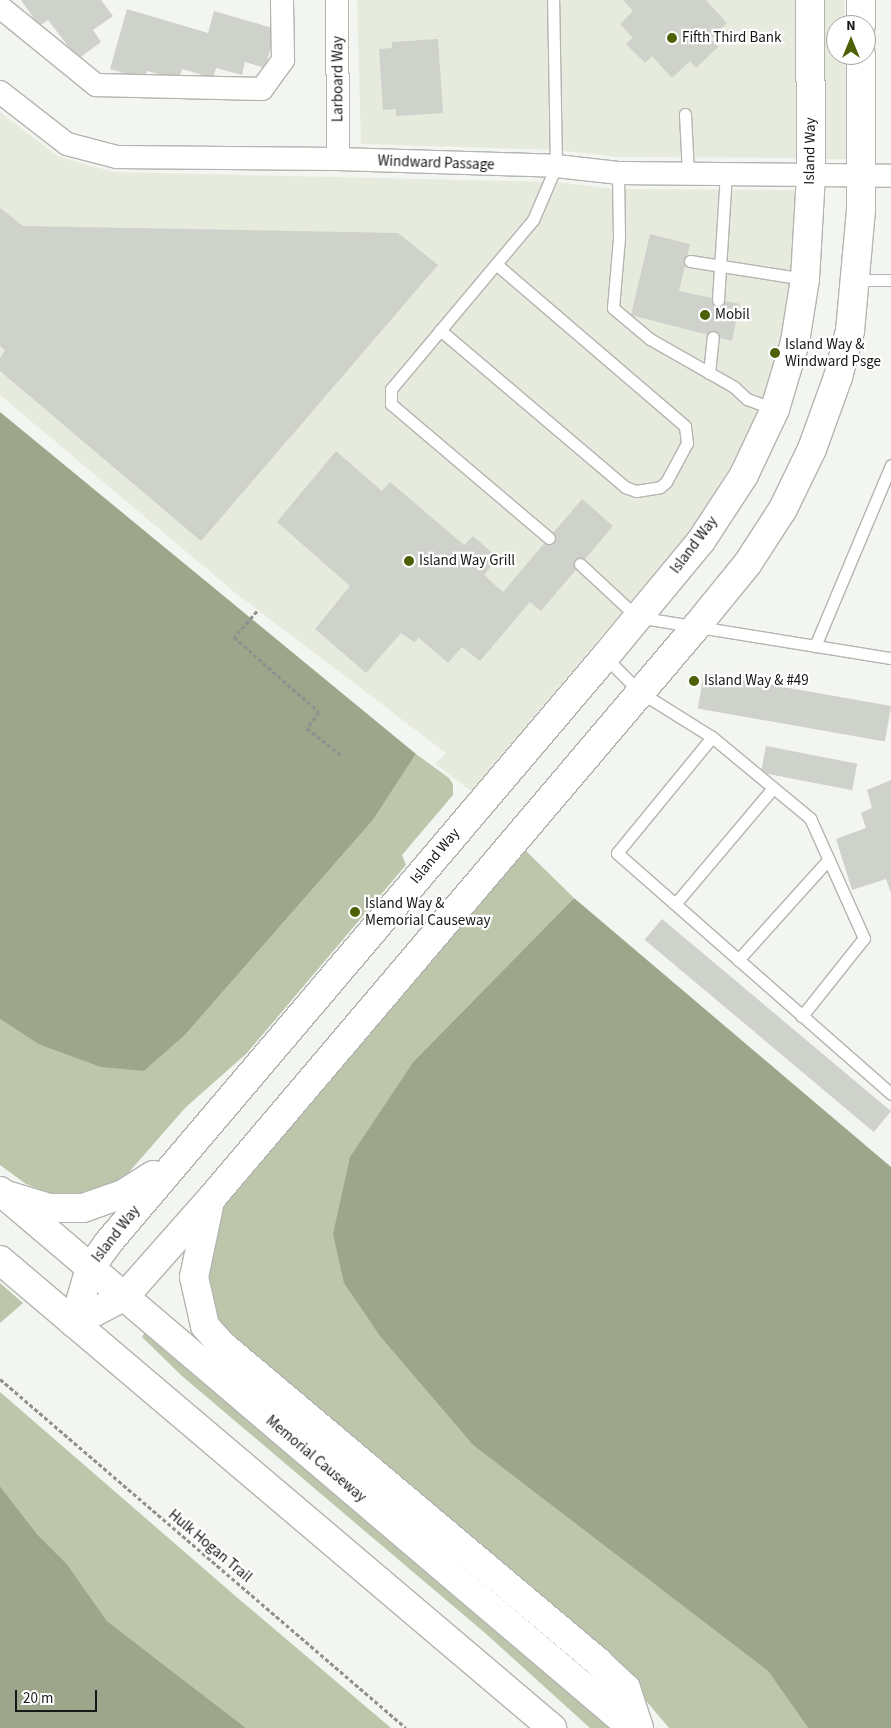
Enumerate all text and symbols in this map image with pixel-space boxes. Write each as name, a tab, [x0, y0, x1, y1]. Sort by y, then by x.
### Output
north arrow	[826, 15, 876, 65]
text: N	[846, 16, 856, 36]
place label: Fifth Third Bank	[682, 29, 781, 47]
marker: Fifth Third Bank	[666, 32, 678, 44]
street label: Larboard Way	[329, 36, 347, 122]
street label: Island Way	[800, 117, 820, 185]
street label: Windward Passage	[377, 152, 495, 174]
place label: Mobil	[715, 306, 750, 324]
marker: Mobil	[699, 309, 711, 321]
place label: Island Way & Windward Psge	[785, 335, 881, 370]
marker: Island Way & Windward Psge	[769, 347, 781, 359]
street label: Island Way	[667, 513, 721, 577]
place label: Island Way Grill	[419, 552, 515, 570]
marker: Island Way Grill	[403, 555, 415, 567]
place label: Island Way & #49	[704, 672, 809, 690]
marker: Island Way & #49	[688, 675, 700, 687]
street label: Island Way	[406, 824, 464, 888]
place label: Island Way & Memorial Causeway	[365, 894, 490, 929]
marker: Island Way & Memorial Causeway	[349, 906, 361, 918]
street label: Island Way	[88, 1202, 144, 1266]
street label: Memorial Causeway	[262, 1412, 370, 1506]
street label: Hulk Hogan Trail	[165, 1506, 255, 1586]
scale bar	[18, 1680, 100, 1712]
text: 20 m	[23, 1688, 53, 1709]

